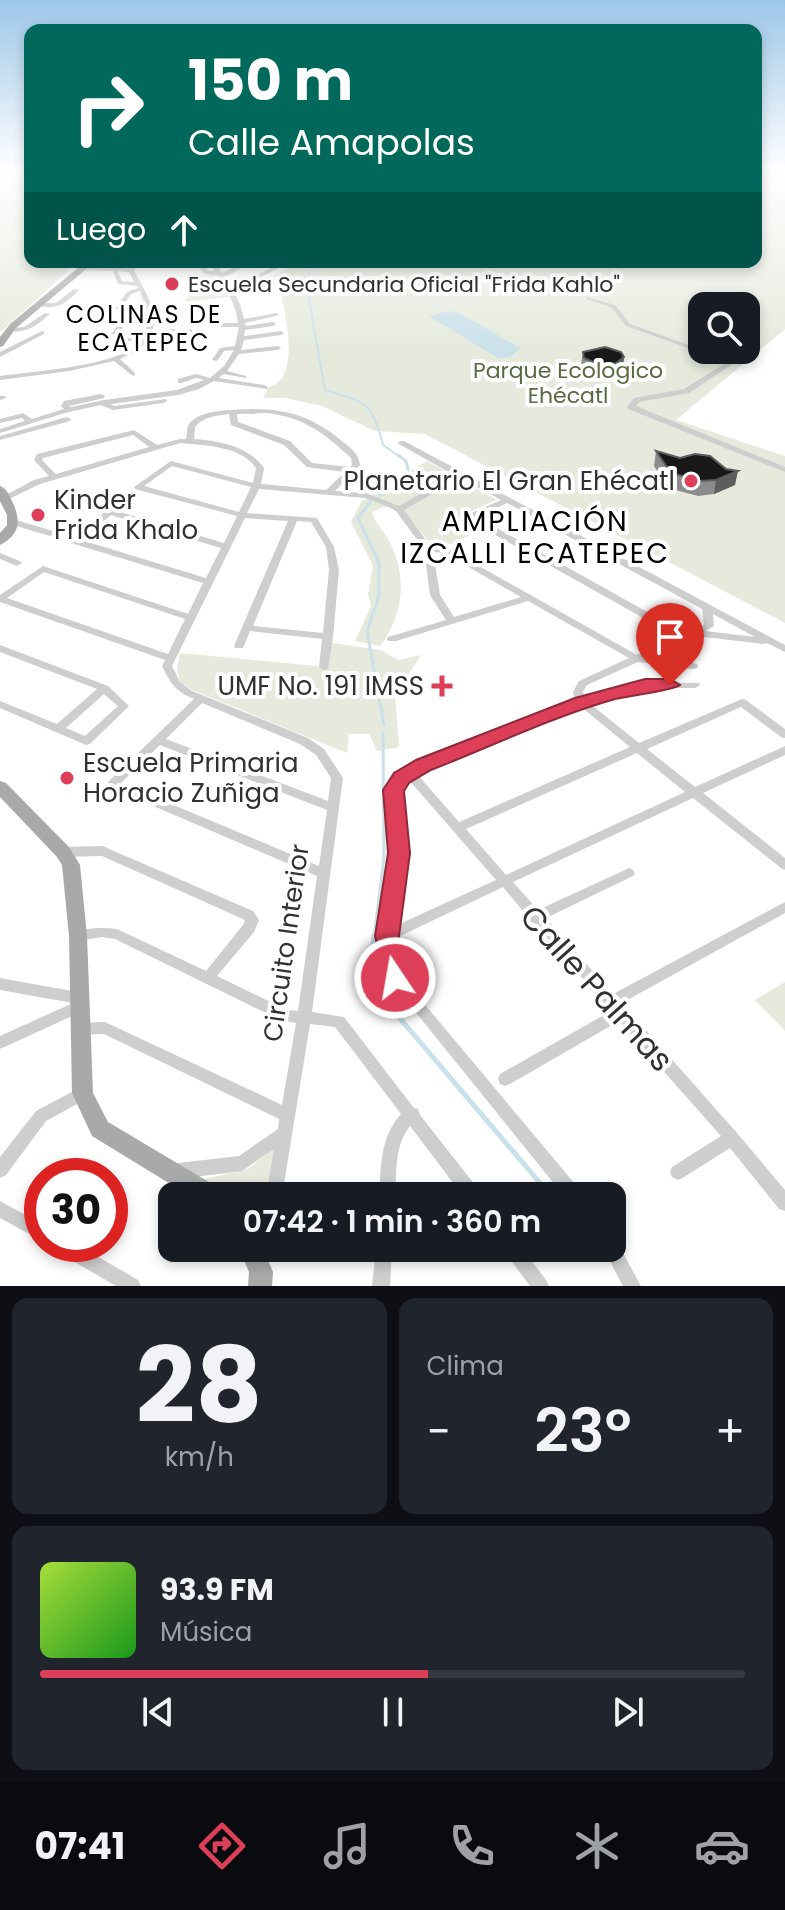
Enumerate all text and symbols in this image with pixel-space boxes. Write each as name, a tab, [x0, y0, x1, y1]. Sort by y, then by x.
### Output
text: 150 m	[188, 41, 353, 120]
icon: right	[56, 56, 160, 160]
text: Calle Amapolas	[188, 117, 475, 168]
text: Luego	[56, 208, 146, 251]
icon: ahead	[162, 208, 206, 252]
place label: Escuela Secundaria Oficial "Frida Kahlo"	[188, 269, 620, 300]
marker: Escuela Secundaria Oficial "Frida Kahlo"	[163, 275, 181, 293]
map controls	[688, 292, 760, 364]
button: search	[688, 292, 760, 364]
district label: COLINAS DE ECATEPEC	[66, 298, 222, 359]
park label: Parque Ecologico Ehécatl	[473, 355, 663, 411]
place label: Planetario El Gran Ehécatl	[343, 463, 675, 499]
marker: Planetario El Gran Ehécatl	[682, 472, 700, 490]
place label: Kinder Frida Khalo	[54, 482, 198, 548]
district label: AMPLIACIÓN IZCALLI ECATEPEC	[400, 502, 670, 573]
marker: Kinder Frida Khalo	[29, 506, 47, 524]
pin	[636, 603, 704, 685]
icon: arrive	[648, 615, 692, 659]
place label: UMF No. 191 IMSS	[217, 668, 424, 704]
marker: UMF No. 191 IMSS	[431, 675, 453, 697]
place label: Escuela Primaria Horacio Zuñiga	[83, 745, 299, 811]
marker: Escuela Primaria Horacio Zuñiga	[58, 769, 76, 787]
street label: Circuito Interior	[254, 842, 318, 1044]
street label: Calle Palmas	[510, 895, 684, 1081]
position arrow	[353, 936, 437, 1020]
speed limit sign: 30	[24, 1158, 128, 1262]
text: 07:42 · 1 min · 360 m	[243, 1200, 541, 1243]
text: 28	[136, 1313, 263, 1458]
text: Clima	[427, 1348, 504, 1384]
text: 23°	[534, 1389, 631, 1473]
text: −	[427, 1401, 451, 1462]
text: +	[715, 1401, 745, 1462]
text: km/h	[165, 1439, 234, 1475]
text: 93.9 FM	[160, 1568, 274, 1611]
text: Música	[160, 1614, 252, 1650]
icon: previous	[136, 1690, 180, 1734]
icon: pause	[371, 1690, 415, 1734]
icon: next	[606, 1690, 650, 1734]
icon: directions	[194, 1818, 250, 1874]
icon: music	[319, 1818, 375, 1874]
icon: phone	[444, 1818, 500, 1874]
icon: climate	[569, 1818, 625, 1874]
icon: car	[694, 1818, 750, 1874]
text: 07:41	[35, 1821, 125, 1872]

